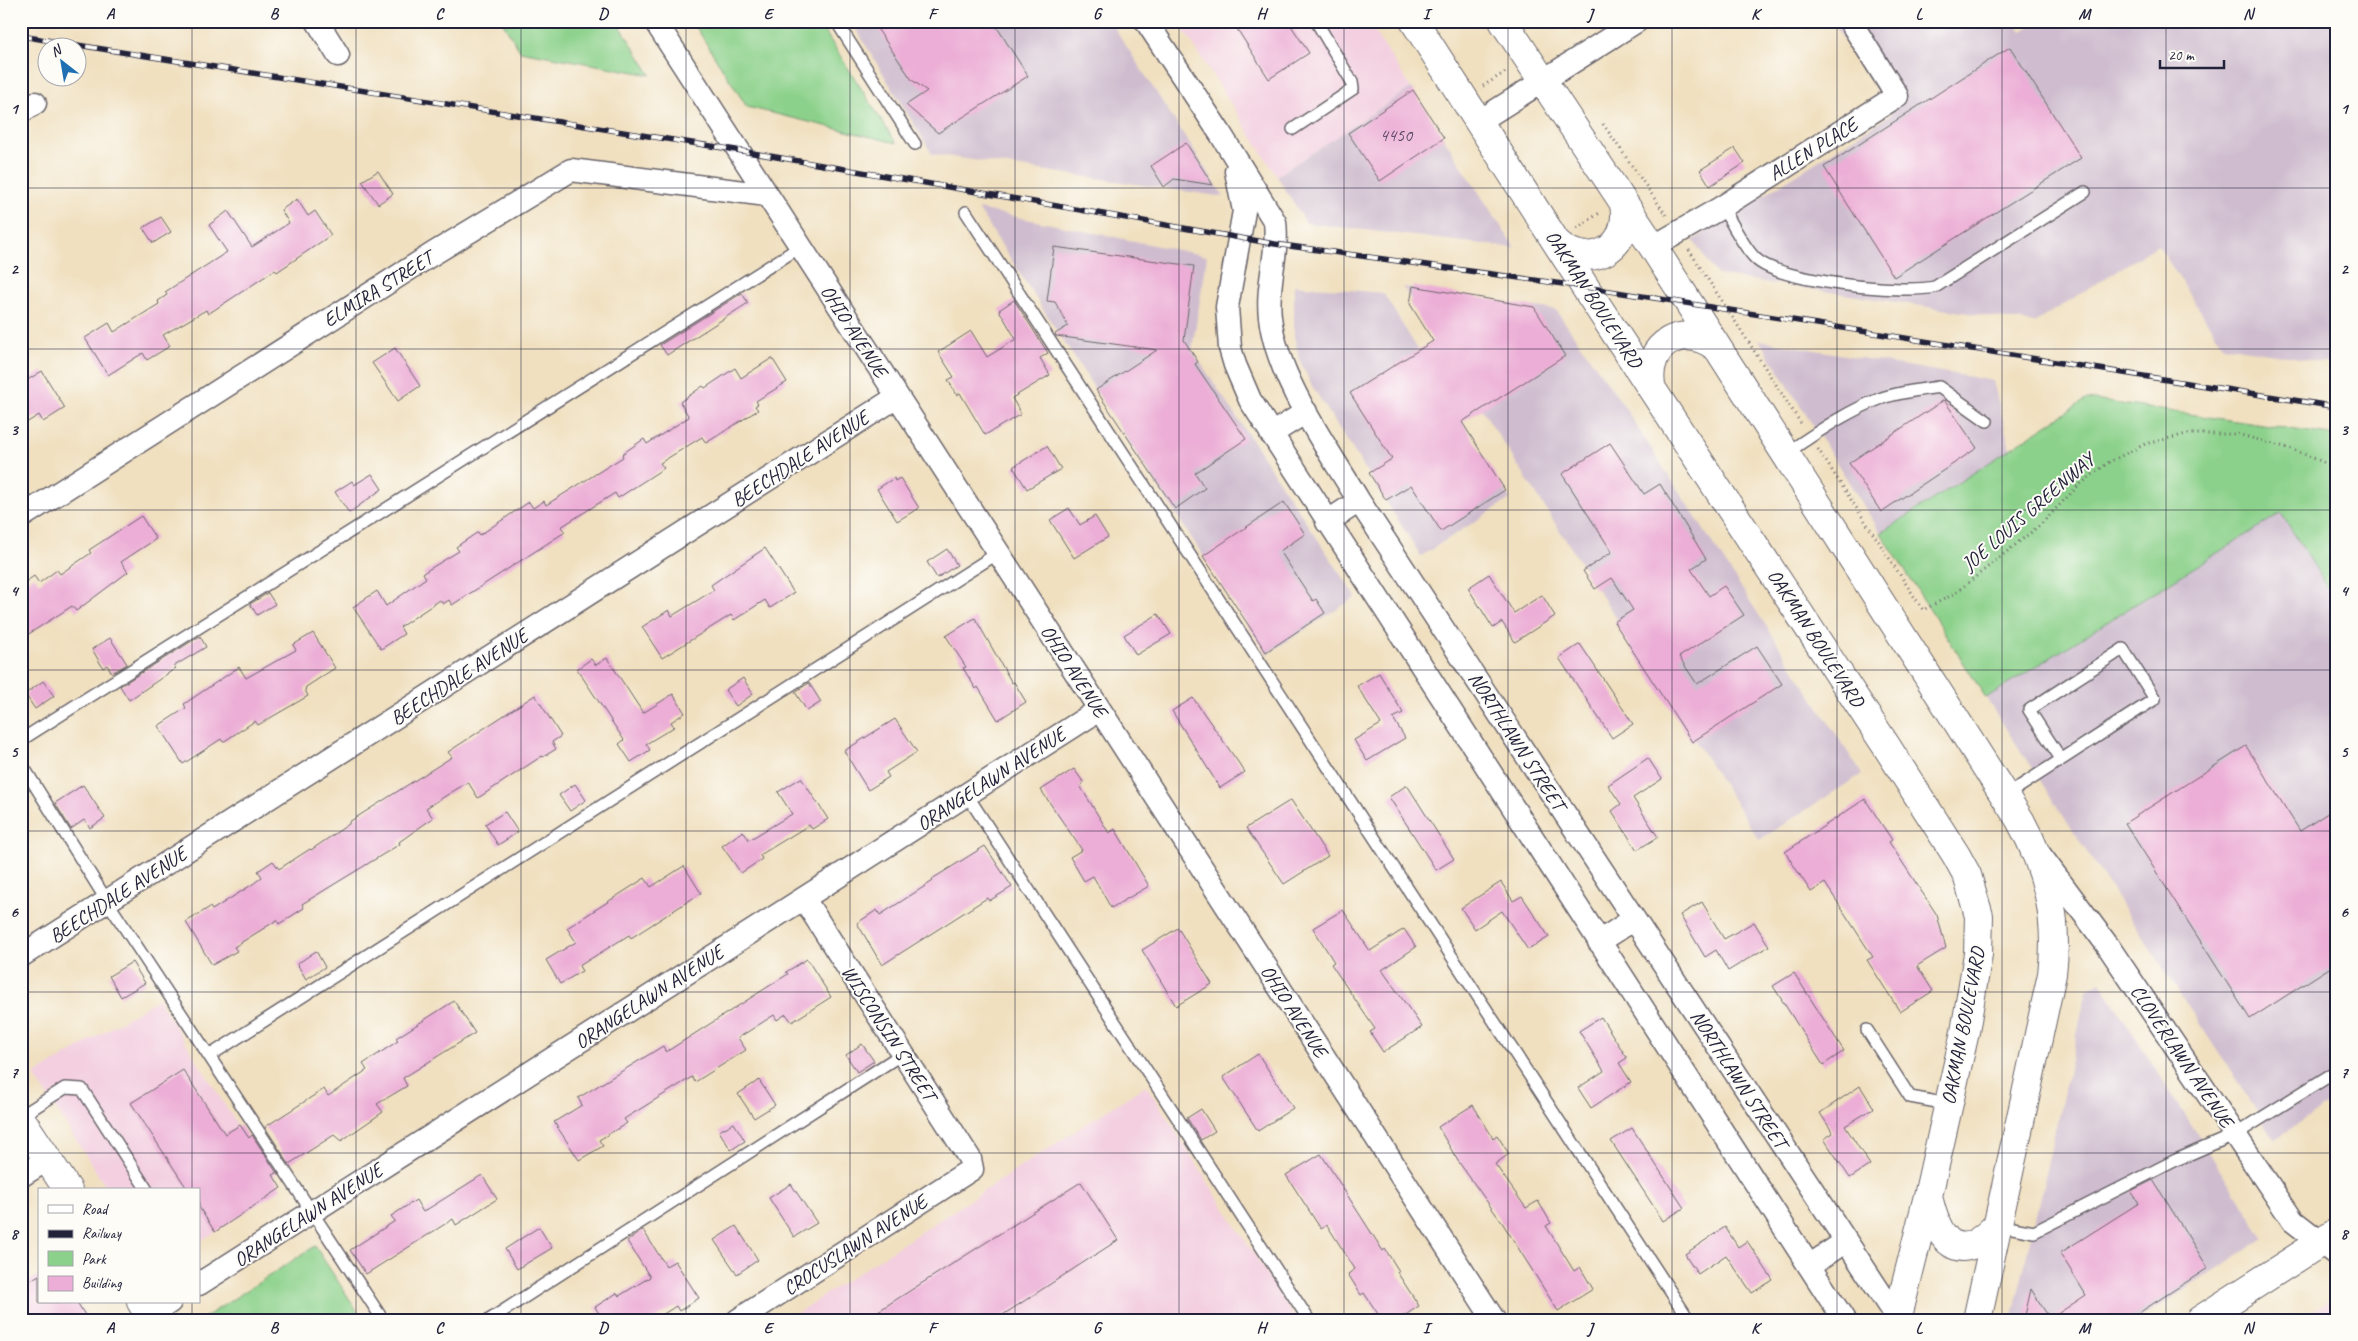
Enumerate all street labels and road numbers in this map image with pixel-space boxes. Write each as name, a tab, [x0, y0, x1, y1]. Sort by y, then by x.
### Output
street label: ALLEN PLACE	[1764, 111, 1864, 186]
street label: OAKMAN BOULEVARD	[1540, 225, 1649, 374]
street label: ELMIRA STREET	[319, 243, 441, 333]
street label: OHIO AVENUE	[815, 280, 894, 384]
street label: BEECHDALE AVENUE	[727, 404, 876, 513]
street label: JOE LOUIS GREENWAY	[1956, 446, 2102, 577]
street label: OAKMAN BOULEVARD	[1762, 564, 1871, 713]
street label: OHIO AVENUE	[1035, 620, 1114, 724]
street label: BEECHDALE AVENUE	[386, 622, 535, 731]
street label: NORTHLAWN STREET	[1463, 667, 1574, 819]
street label: ORANGELAWN AVENUE	[912, 720, 1073, 836]
street label: BEECHDALE AVENUE	[45, 840, 194, 949]
street label: ORANGELAWN AVENUE	[570, 938, 731, 1054]
street label: OAKMAN BOULEVARD	[1936, 944, 1991, 1107]
street label: OHIO AVENUE	[1255, 960, 1334, 1064]
street label: WISCONSIN STREET	[836, 961, 944, 1109]
street label: CLOVERLAWN AVENUE	[2125, 980, 2240, 1134]
street label: NORTHLAWN STREET	[1685, 1005, 1796, 1157]
street label: ORANGELAWN AVENUE	[229, 1156, 390, 1272]
street label: CROCUSLAWN AVENUE	[778, 1188, 934, 1301]

